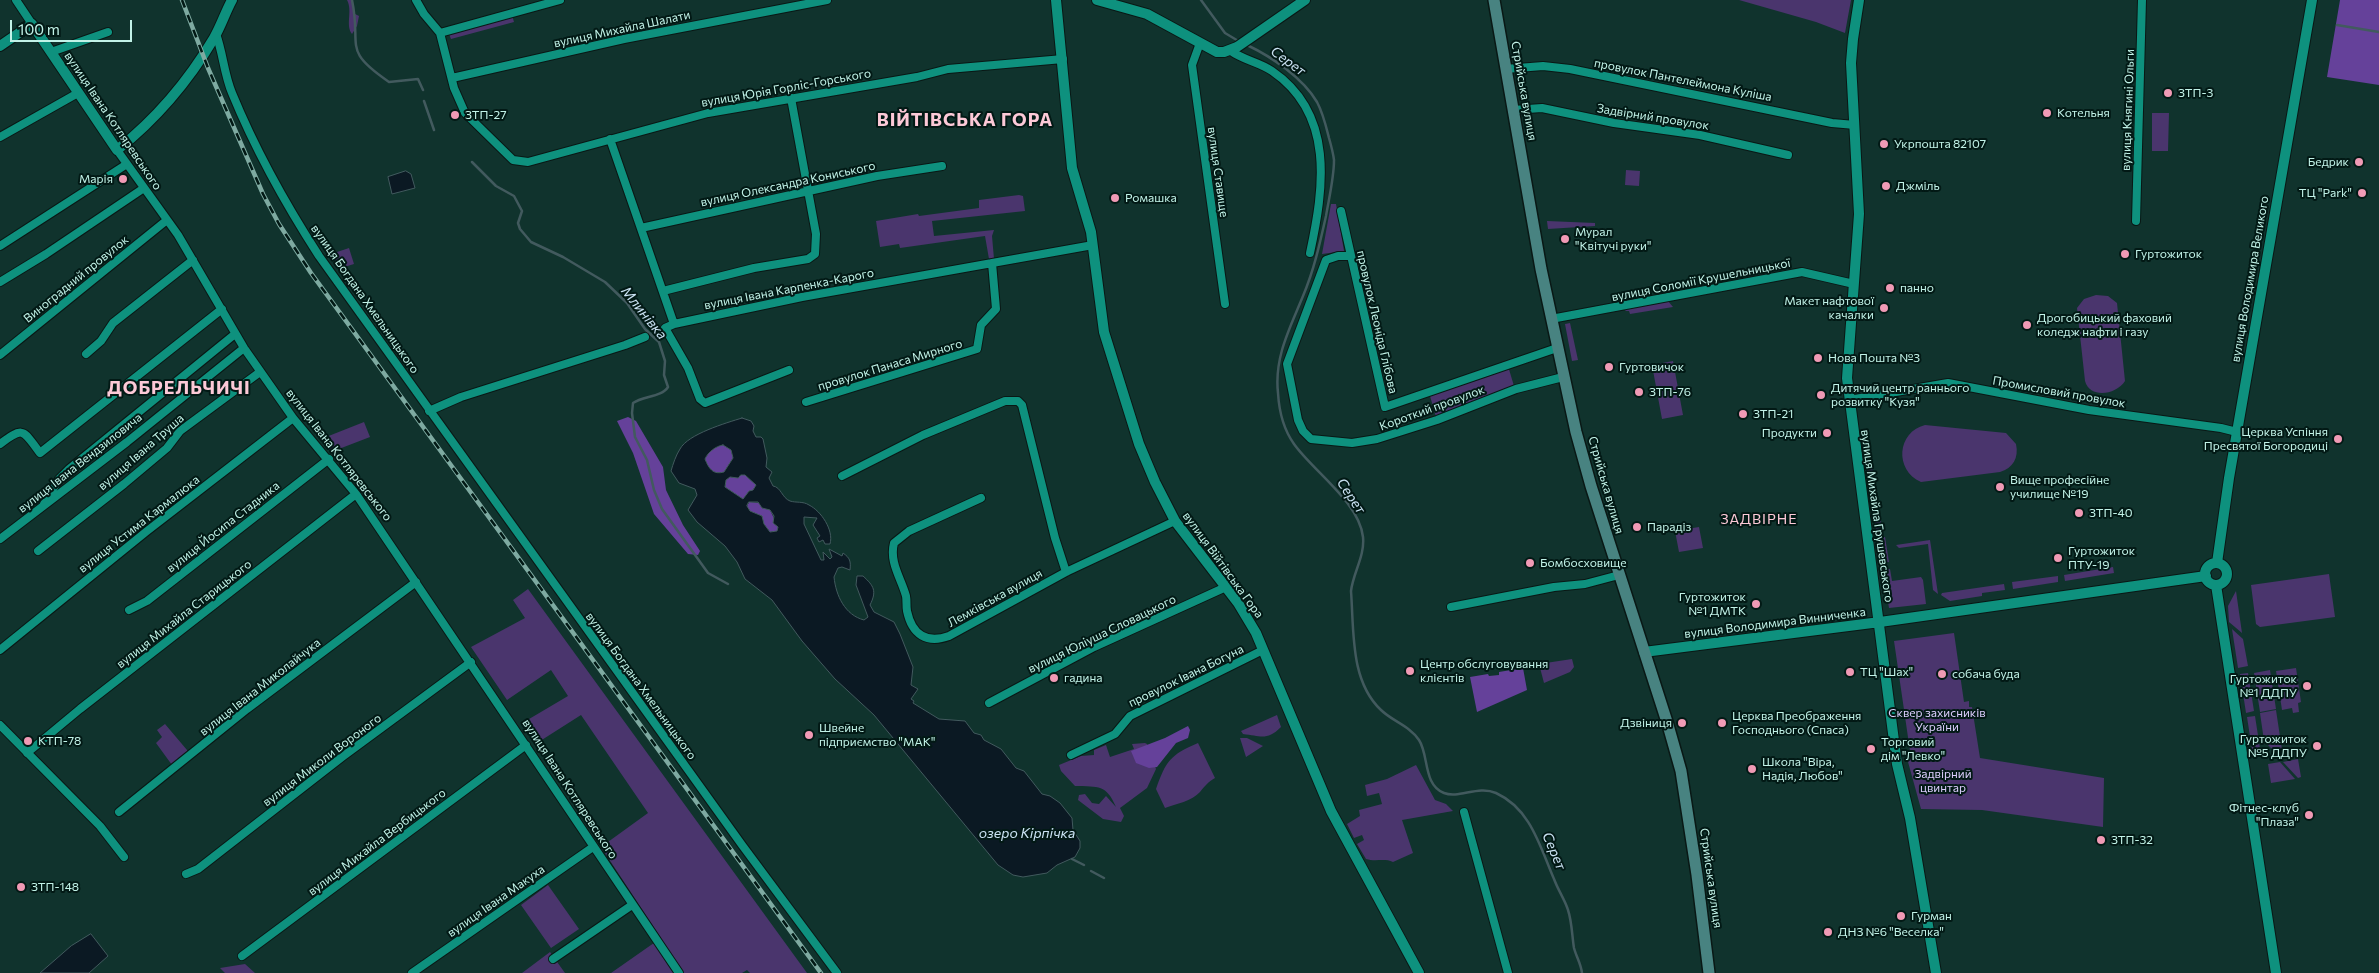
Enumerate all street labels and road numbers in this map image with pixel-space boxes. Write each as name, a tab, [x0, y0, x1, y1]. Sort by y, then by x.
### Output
street label: вулиця Михайла Шалати	[552, 7, 692, 51]
street label: Стрийська вулиця	[1508, 40, 1540, 142]
street label: вулиця Івана Котляревського	[61, 49, 165, 193]
street label: вулиця Княгині Ольги	[2119, 49, 2137, 171]
street label: провулок Пантелеймона Куліша	[1593, 56, 1773, 104]
street label: вулиця Юрія Горліс-Горського	[700, 66, 872, 110]
street label: Задвірний провулок	[1596, 101, 1710, 133]
street label: вулиця Ставище	[1205, 126, 1231, 218]
street label: вулиця Олександра Кониського	[699, 158, 877, 210]
street label: вулиця Володимира Великого	[2228, 195, 2272, 363]
street label: вулиця Богдана Хмельницького	[308, 222, 422, 376]
street label: Виноградний провулок	[21, 232, 131, 326]
street label: провулок Леоніда Глібова	[1353, 249, 1401, 395]
street label: вулиця Соломії Крушельницької	[1610, 256, 1792, 304]
street label: вулиця Івана Карпенка-Карого	[703, 265, 875, 313]
street label: провулок Панаса Мирного	[816, 336, 964, 394]
street label: Промисловий провулок	[1991, 373, 2127, 411]
street label: Короткий провулок	[1378, 382, 1486, 434]
street label: вулиця Івана Котляревського	[283, 386, 395, 524]
street label: вулиця Івана Вендзиловича	[15, 410, 145, 516]
street label: вулиця Івана Труша	[95, 411, 187, 493]
street label: вулиця Михайла Грушевського	[1858, 429, 1896, 603]
street label: Стрийська вулиця	[1585, 435, 1627, 535]
street label: вулиця Устима Кармалюка	[76, 472, 202, 576]
street label: вулиця Йосипа Стадника	[164, 478, 282, 576]
street label: вулиця Війтівська Гора	[1180, 509, 1266, 621]
street label: вулиця Михайла Старицького	[114, 557, 254, 671]
street label: Лемківська вулиця	[945, 566, 1045, 630]
street label: вулиця Юліуша Словацького	[1026, 592, 1178, 676]
street label: вулиця Володимира Винниченка	[1683, 605, 1867, 641]
street label: вулиця Богдана Хмельницького	[583, 610, 699, 762]
street label: вулиця Івана Миколайчука	[197, 635, 323, 739]
street label: провулок Івана Богуна	[1126, 642, 1246, 710]
street label: вулиця Миколи Вороного	[260, 711, 384, 809]
street label: вулиця Івана Котляревського	[519, 716, 621, 862]
street label: вулиця Михайла Вербицького	[305, 785, 449, 899]
street label: Стрийська вулиця	[1697, 827, 1725, 929]
street label: вулиця Івана Макуха	[444, 862, 548, 940]

